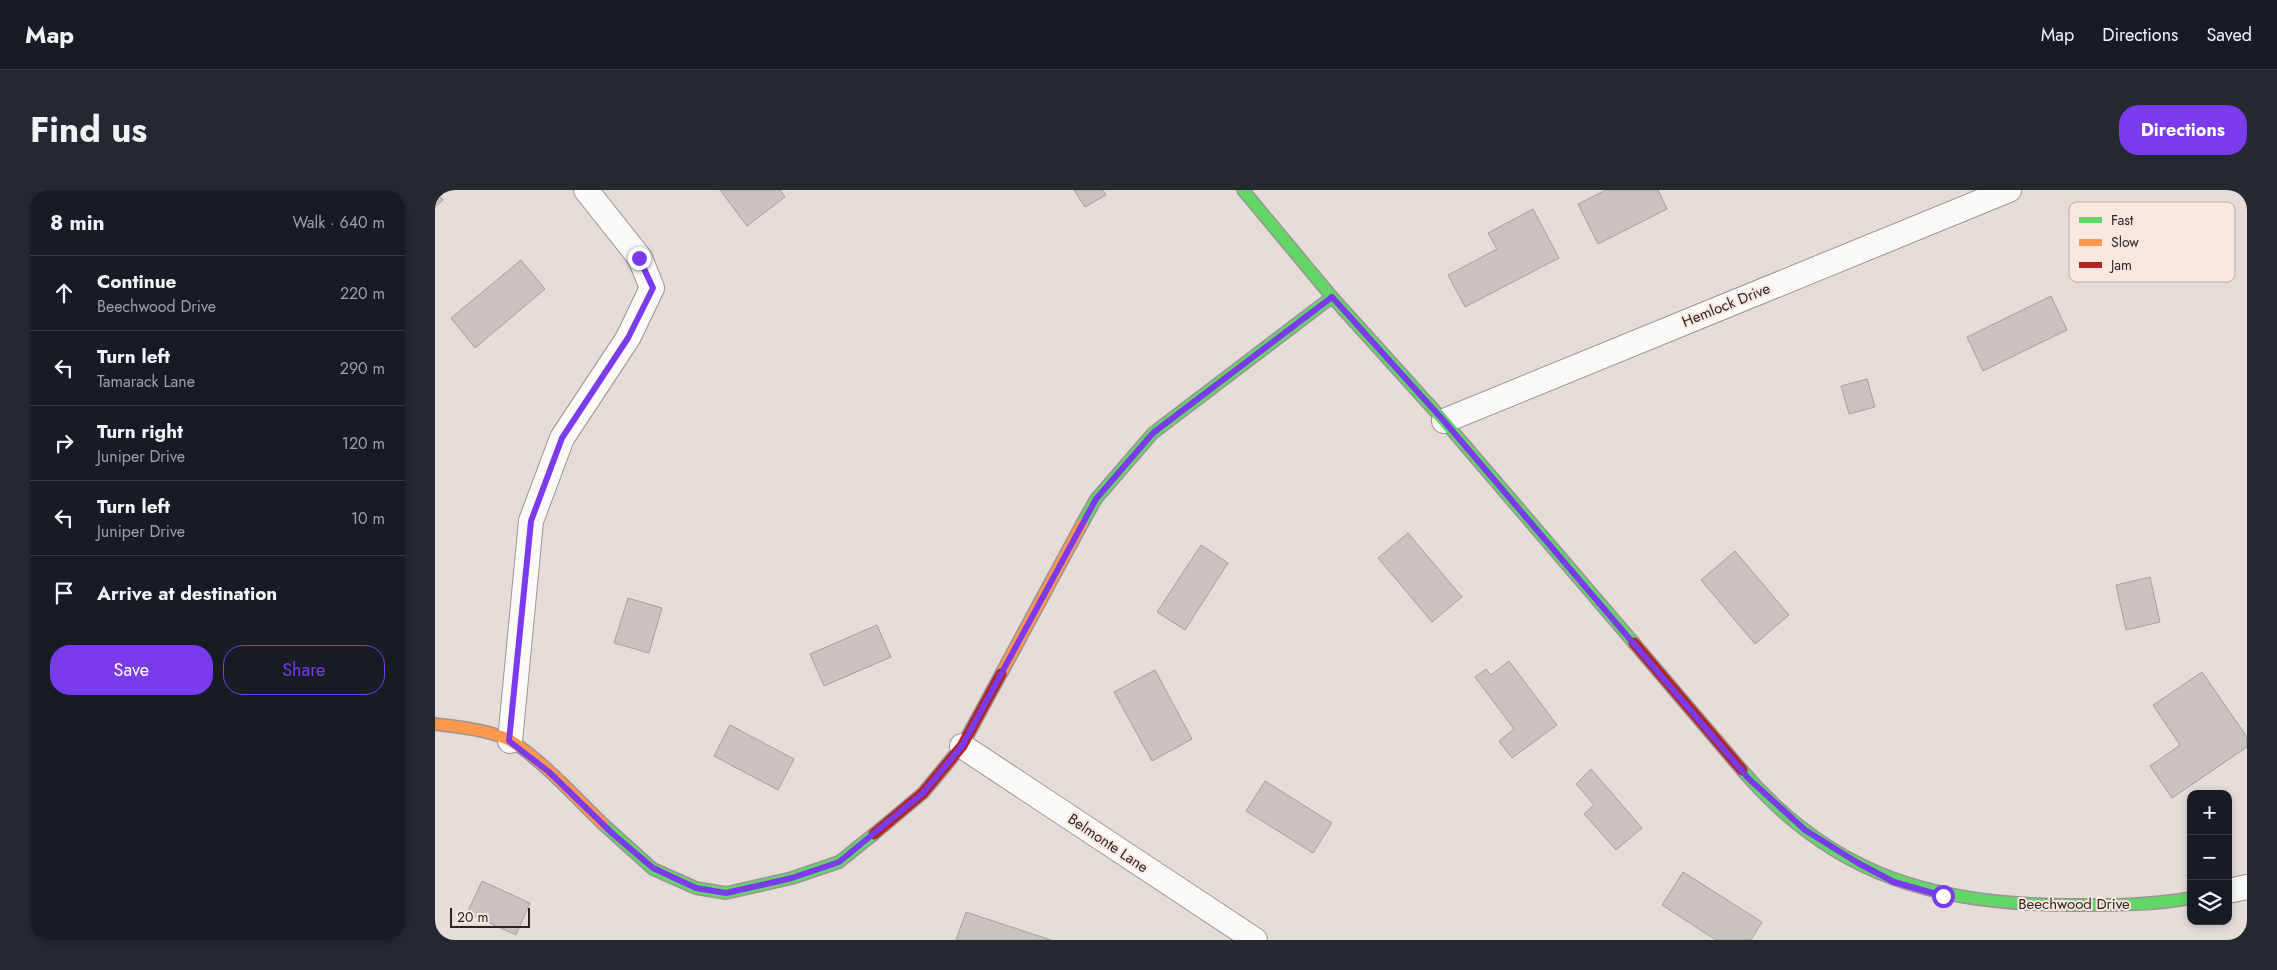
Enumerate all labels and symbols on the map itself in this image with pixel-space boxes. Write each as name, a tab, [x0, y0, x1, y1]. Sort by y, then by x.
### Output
legend	[2069, 202, 2235, 282]
text: Fast	[2111, 210, 2134, 230]
text: Slow	[2111, 232, 2139, 252]
route end	[628, 247, 651, 270]
text: Jam	[2109, 255, 2132, 275]
street label: Hemlock Drive	[1679, 277, 1774, 333]
street label: Belmonte Lane	[1063, 808, 1153, 878]
route start	[1932, 885, 1955, 908]
street label: Beechwood Drive	[2018, 893, 2130, 915]
scale bar	[450, 905, 530, 928]

